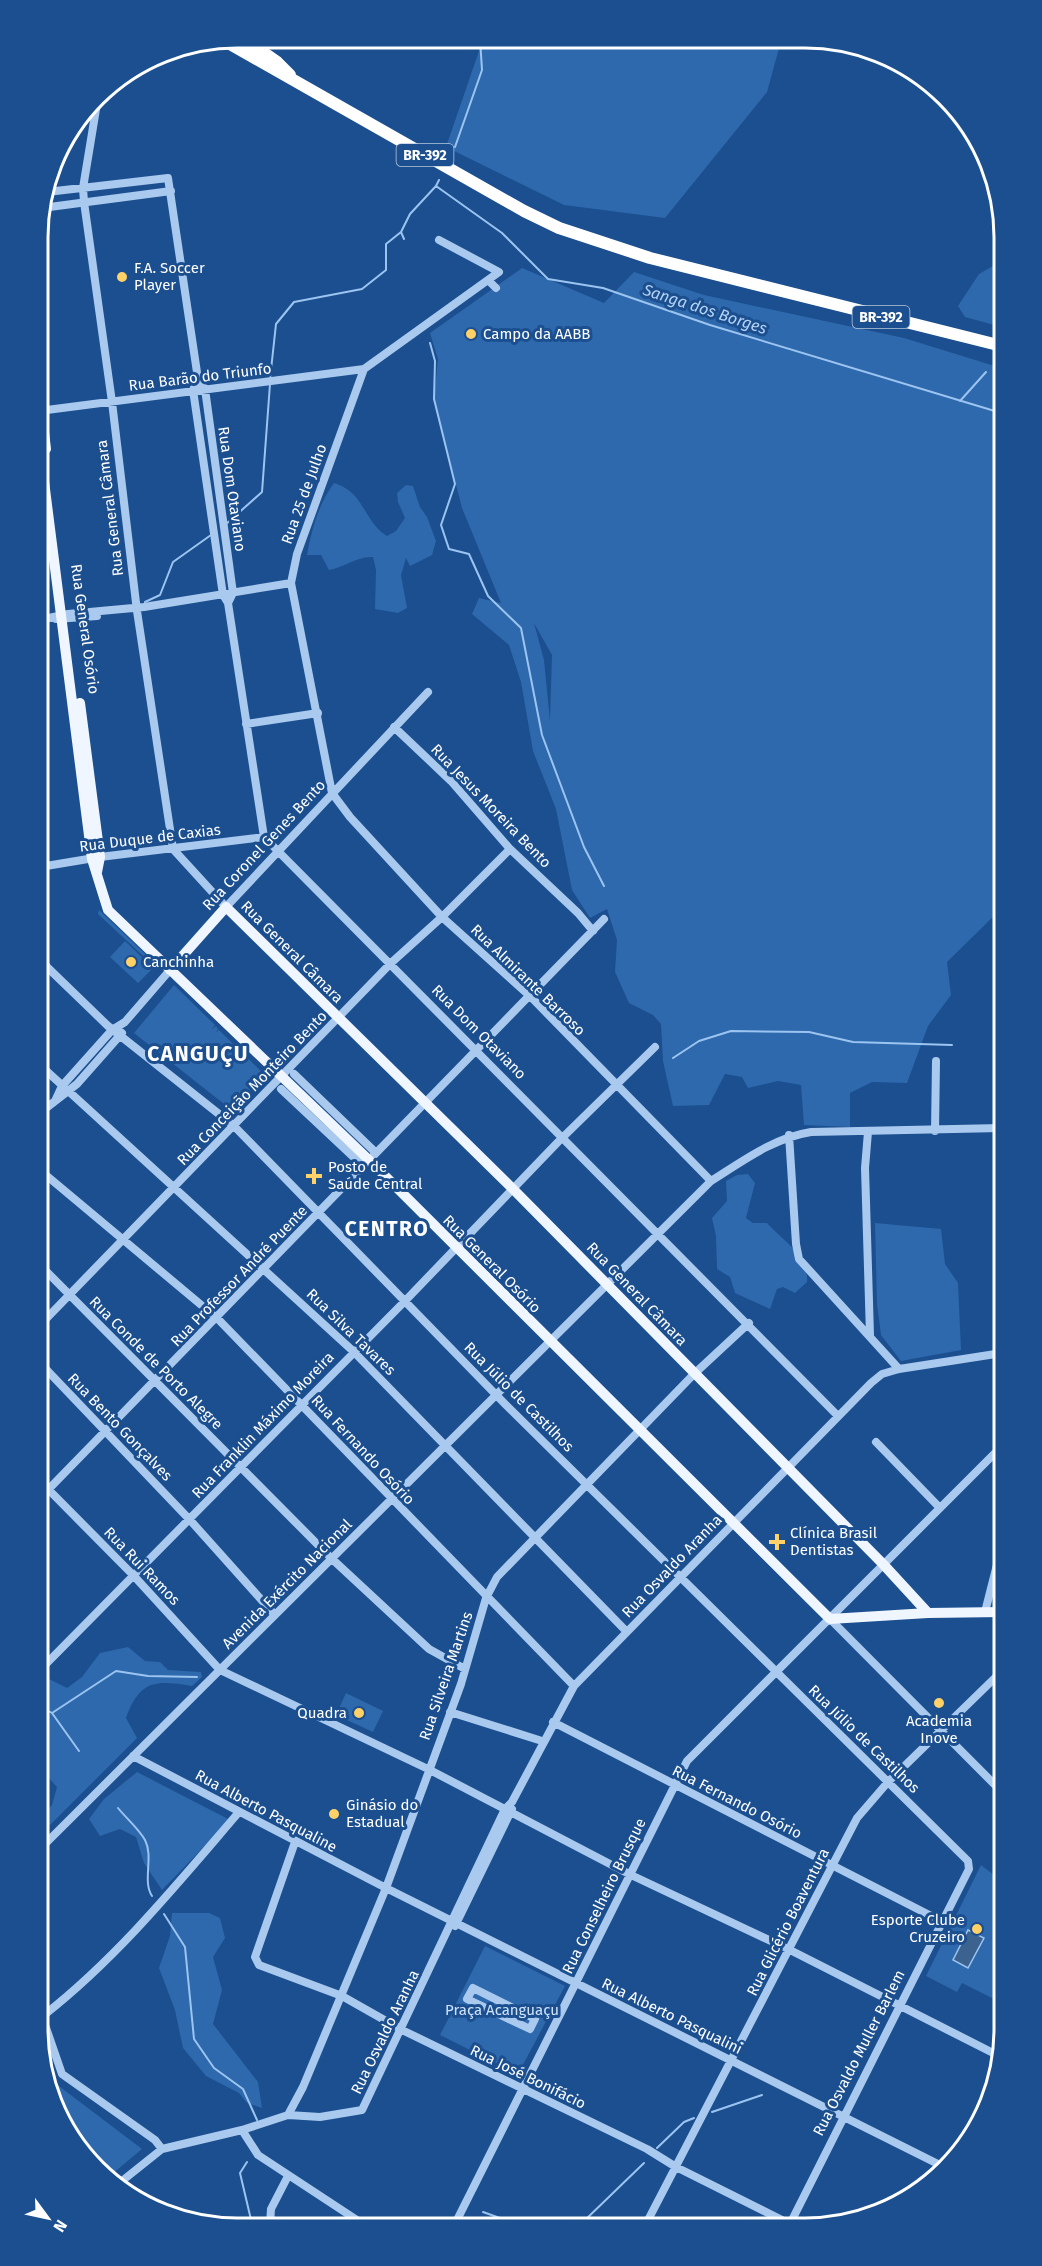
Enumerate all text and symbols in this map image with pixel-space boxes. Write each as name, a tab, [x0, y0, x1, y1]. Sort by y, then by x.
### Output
road number: BR-392	[396, 144, 454, 166]
place label: F.A. Soccer Player	[134, 259, 205, 294]
marker: F.A. Soccer Player	[115, 270, 129, 284]
water label: Sanga dos Borges	[640, 280, 769, 338]
road number: BR-392	[852, 306, 910, 328]
place label: Campo da AABB	[483, 325, 590, 343]
marker: Campo da AABB	[464, 327, 478, 341]
street label: Rua Barão do Triunfo	[128, 359, 272, 395]
street label: Rua Dom Otaviano	[214, 425, 250, 553]
street label: Rua General Câmara	[93, 439, 127, 577]
street label: Rua 25 de Julho	[278, 441, 330, 547]
street label: Rua General Osório	[67, 563, 103, 695]
street label: Rua Jesus Moreira Bento	[427, 740, 555, 872]
street label: Rua Coronel Genes Bento	[199, 776, 329, 914]
street label: Rua Duque de Caxias	[78, 820, 222, 856]
street label: Rua General Câmara	[237, 897, 347, 1007]
street label: Rua Almirante Barroso	[467, 921, 589, 1039]
place label: Canchinha	[143, 953, 214, 971]
marker: Canchinha	[124, 955, 138, 969]
street label: Rua Dom Otaviano	[428, 981, 530, 1083]
street label: Rua Conceição Monteiro Bento	[173, 1007, 331, 1169]
district label: CANGUÇU	[147, 1041, 249, 1067]
place label: Posto de Saúde Central	[328, 1158, 423, 1193]
marker: Posto de Saúde Central	[305, 1167, 323, 1185]
street label: Rua Professor André Puente	[167, 1202, 311, 1350]
street label: Rua General Osório	[439, 1211, 545, 1317]
district label: CENTRO	[345, 1216, 429, 1242]
street label: Rua General Câmara	[583, 1238, 691, 1350]
street label: Rua Silva Tavares	[303, 1285, 399, 1379]
street label: Rua Conde de Porto Alegre	[86, 1293, 226, 1433]
street label: Rua Júlio de Castilhos	[460, 1338, 578, 1456]
street label: Rua Franklin Máximo Moreira	[188, 1348, 338, 1502]
street label: Rua Bento Gonçalves	[64, 1369, 176, 1485]
street label: Rua Fernando Osório	[308, 1392, 418, 1508]
street label: Rua Osvaldo Aranha	[618, 1511, 726, 1621]
street label: Avenida Exército Nacional	[218, 1515, 356, 1653]
street label: Rua Rui Ramos	[100, 1523, 184, 1609]
place label: Clínica Brasil Dentistas	[790, 1524, 878, 1559]
marker: Clínica Brasil Dentistas	[768, 1533, 786, 1551]
street label: Rua Silveira Martins	[416, 1609, 476, 1743]
street label: Rua Júlio de Castilhos	[805, 1681, 923, 1797]
marker: Academia Inove	[932, 1696, 946, 1710]
place label: Quadra	[297, 1704, 347, 1722]
marker: Quadra	[352, 1706, 366, 1720]
place label: Academia Inove	[906, 1712, 972, 1747]
street label: Rua Fernando Osório	[669, 1761, 805, 1843]
street label: Rua Alberto Pasqualine	[192, 1766, 340, 1856]
place label: Ginásio do Estadual	[346, 1796, 418, 1831]
marker: Ginásio do Estadual	[327, 1807, 341, 1821]
street label: Rua Conselheiro Brusque	[558, 1815, 650, 1977]
street label: Rua Glicério Boaventura	[743, 1845, 833, 1999]
place label: Esporte Clube Cruzeiro	[871, 1911, 965, 1946]
marker: Esporte Clube Cruzeiro	[970, 1922, 984, 1936]
street label: Rua Osvaldo Aranha	[347, 1967, 423, 2097]
street label: Rua Osvaldo Muller Barlem	[809, 1967, 909, 2139]
street label: Rua Alberto Pasqualini	[599, 1974, 745, 2058]
park label: Praça Acanguaçu	[445, 2001, 559, 2019]
street label: Rua José Bonifácio	[467, 2041, 589, 2113]
north arrow	[18, 2188, 78, 2248]
text: N	[49, 2216, 71, 2236]

